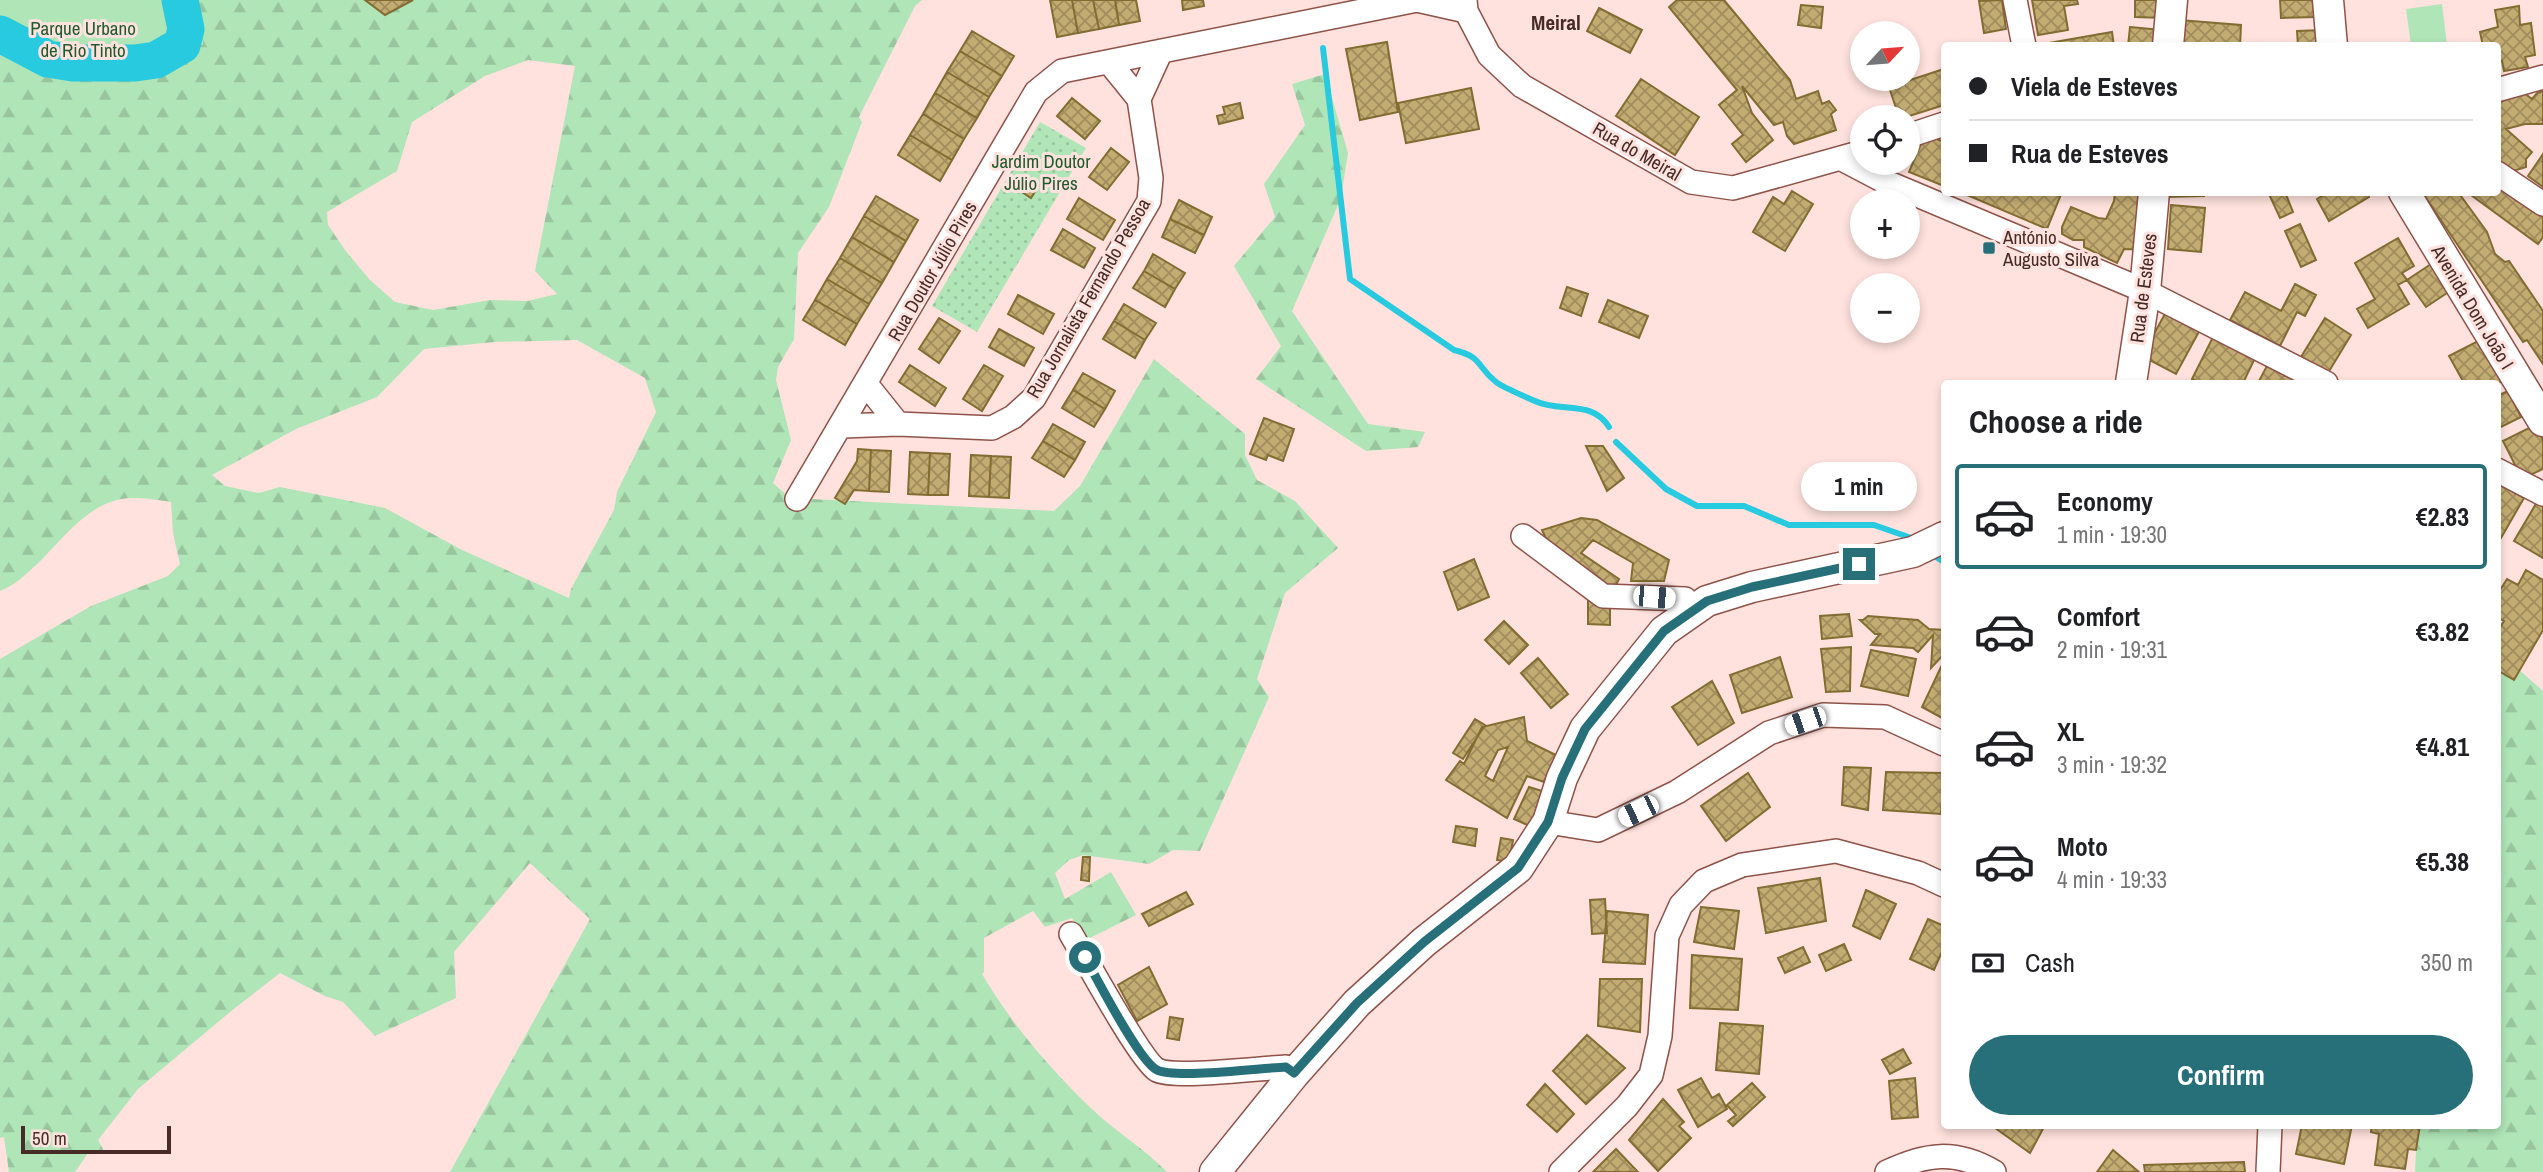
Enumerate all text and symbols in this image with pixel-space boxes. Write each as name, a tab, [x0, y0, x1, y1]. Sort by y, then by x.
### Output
district label: Meiral	[1531, 8, 1581, 37]
park label: Parque Urbano de Rio Tinto	[30, 15, 136, 63]
north arrow	[1850, 21, 1920, 91]
map controls	[1850, 21, 1920, 343]
text: Viela de Esteves	[2011, 69, 2178, 104]
button: locate	[1850, 105, 1920, 175]
street label: Rua do Meiral	[1588, 115, 1686, 187]
text: Rua de Esteves	[2011, 136, 2169, 171]
park label: Jardim Doutor Júlio Pires	[992, 148, 1091, 196]
button: +	[1850, 189, 1920, 259]
street label: Rua Jornalista Fernando Pessoa	[1020, 193, 1156, 403]
street label: Rua Doutor Júlio Pires	[881, 196, 983, 346]
place label: António Augusto Silva	[2002, 224, 2099, 272]
street label: Rua de Esteves	[2123, 232, 2163, 344]
street label: Avenida Dom João I	[2425, 239, 2520, 374]
marker: António Augusto Silva	[1981, 240, 1997, 256]
button: −	[1850, 273, 1920, 343]
text: Choose a ride	[1969, 400, 2143, 443]
callout: 1 min	[1801, 462, 1917, 512]
text: 1 min	[1834, 471, 1884, 502]
text: Economy	[2057, 484, 2153, 519]
icon: car	[1973, 485, 2036, 548]
text: €2.83	[2416, 499, 2469, 534]
text: 1 min · 19:30	[2057, 519, 2167, 550]
route end	[1843, 548, 1875, 580]
car	[1633, 585, 1676, 609]
text: Comfort	[2057, 599, 2140, 634]
icon: car	[1973, 600, 2036, 663]
text: €3.82	[2416, 614, 2469, 649]
text: 2 min · 19:31	[2057, 634, 2167, 665]
car	[1782, 704, 1829, 738]
text: XL	[2057, 714, 2084, 749]
icon: car	[1973, 715, 2036, 778]
text: €4.81	[2416, 729, 2469, 764]
text: 3 min · 19:32	[2057, 749, 2167, 780]
car	[1615, 792, 1662, 830]
text: Moto	[2057, 829, 2108, 864]
icon: car	[1973, 830, 2036, 893]
text: €5.38	[2416, 844, 2469, 879]
text: 4 min · 19:33	[2057, 864, 2167, 895]
route start	[1069, 941, 1101, 973]
icon: cash	[1969, 944, 2007, 982]
text: Cash	[2025, 945, 2075, 980]
text: 350 m	[2421, 947, 2473, 978]
button: Confirm	[1969, 1035, 2473, 1115]
scale bar	[21, 1123, 172, 1155]
text: 50 m	[32, 1125, 67, 1151]

